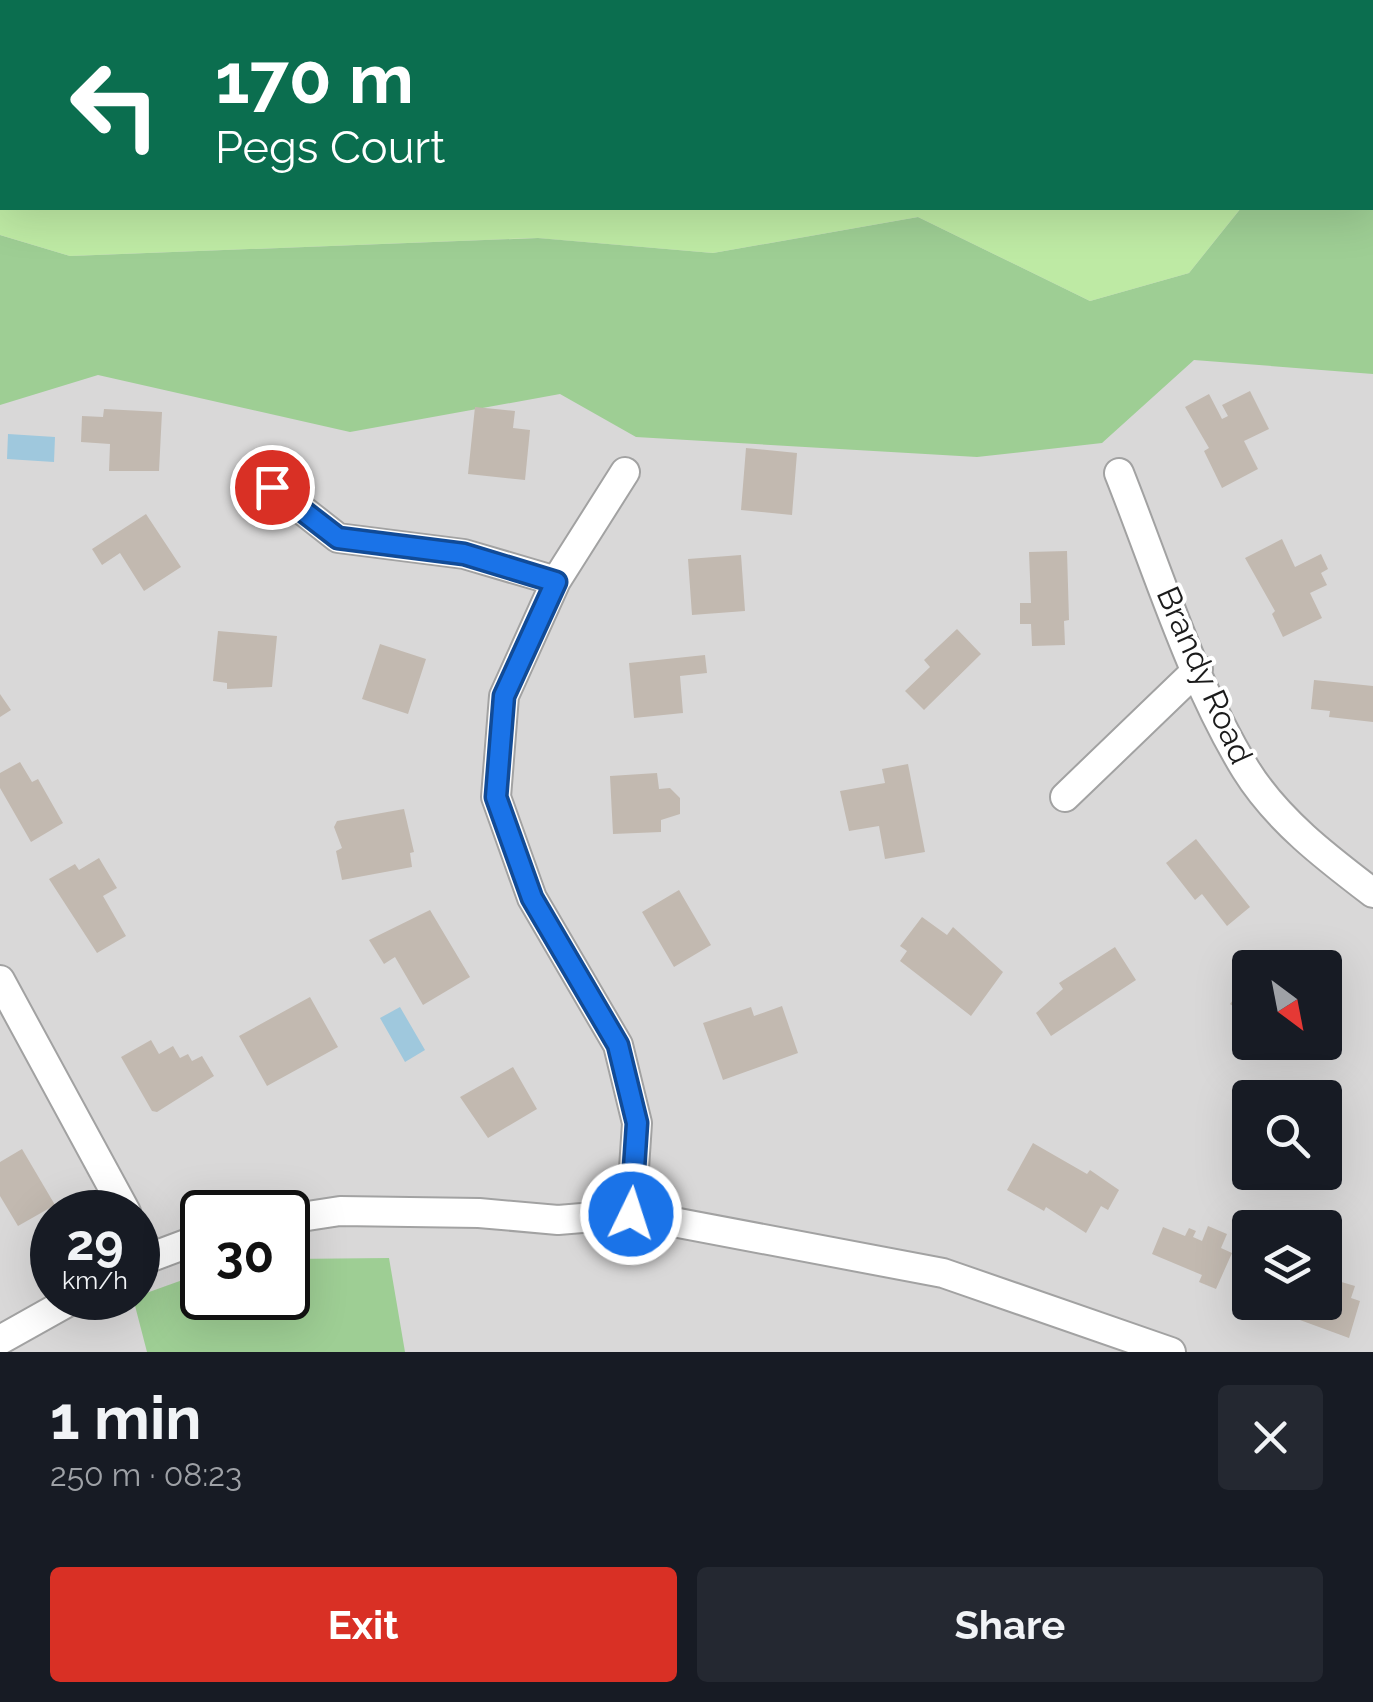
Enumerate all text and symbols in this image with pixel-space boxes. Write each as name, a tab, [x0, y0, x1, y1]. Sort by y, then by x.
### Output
text: 170 m	[215, 37, 414, 119]
icon: left	[50, 40, 180, 170]
text: Pegs Court	[215, 121, 445, 174]
pin	[230, 445, 315, 530]
icon: arrive	[245, 460, 300, 515]
street label: Brandy Road	[1149, 581, 1261, 769]
north arrow	[1232, 950, 1342, 1060]
map controls	[1232, 950, 1342, 1320]
button: search	[1232, 1080, 1342, 1190]
position arrow	[579, 1162, 683, 1266]
speed limit sign: 30	[180, 1190, 310, 1320]
button: layers	[1232, 1210, 1342, 1320]
text: 29	[66, 1213, 124, 1272]
text: km/h	[62, 1265, 128, 1295]
text: 1 min	[50, 1383, 201, 1453]
button: close	[1218, 1385, 1323, 1490]
text: 250 m · 08:23	[50, 1456, 242, 1493]
button: Exit	[50, 1567, 677, 1682]
button: Share	[697, 1567, 1323, 1682]

